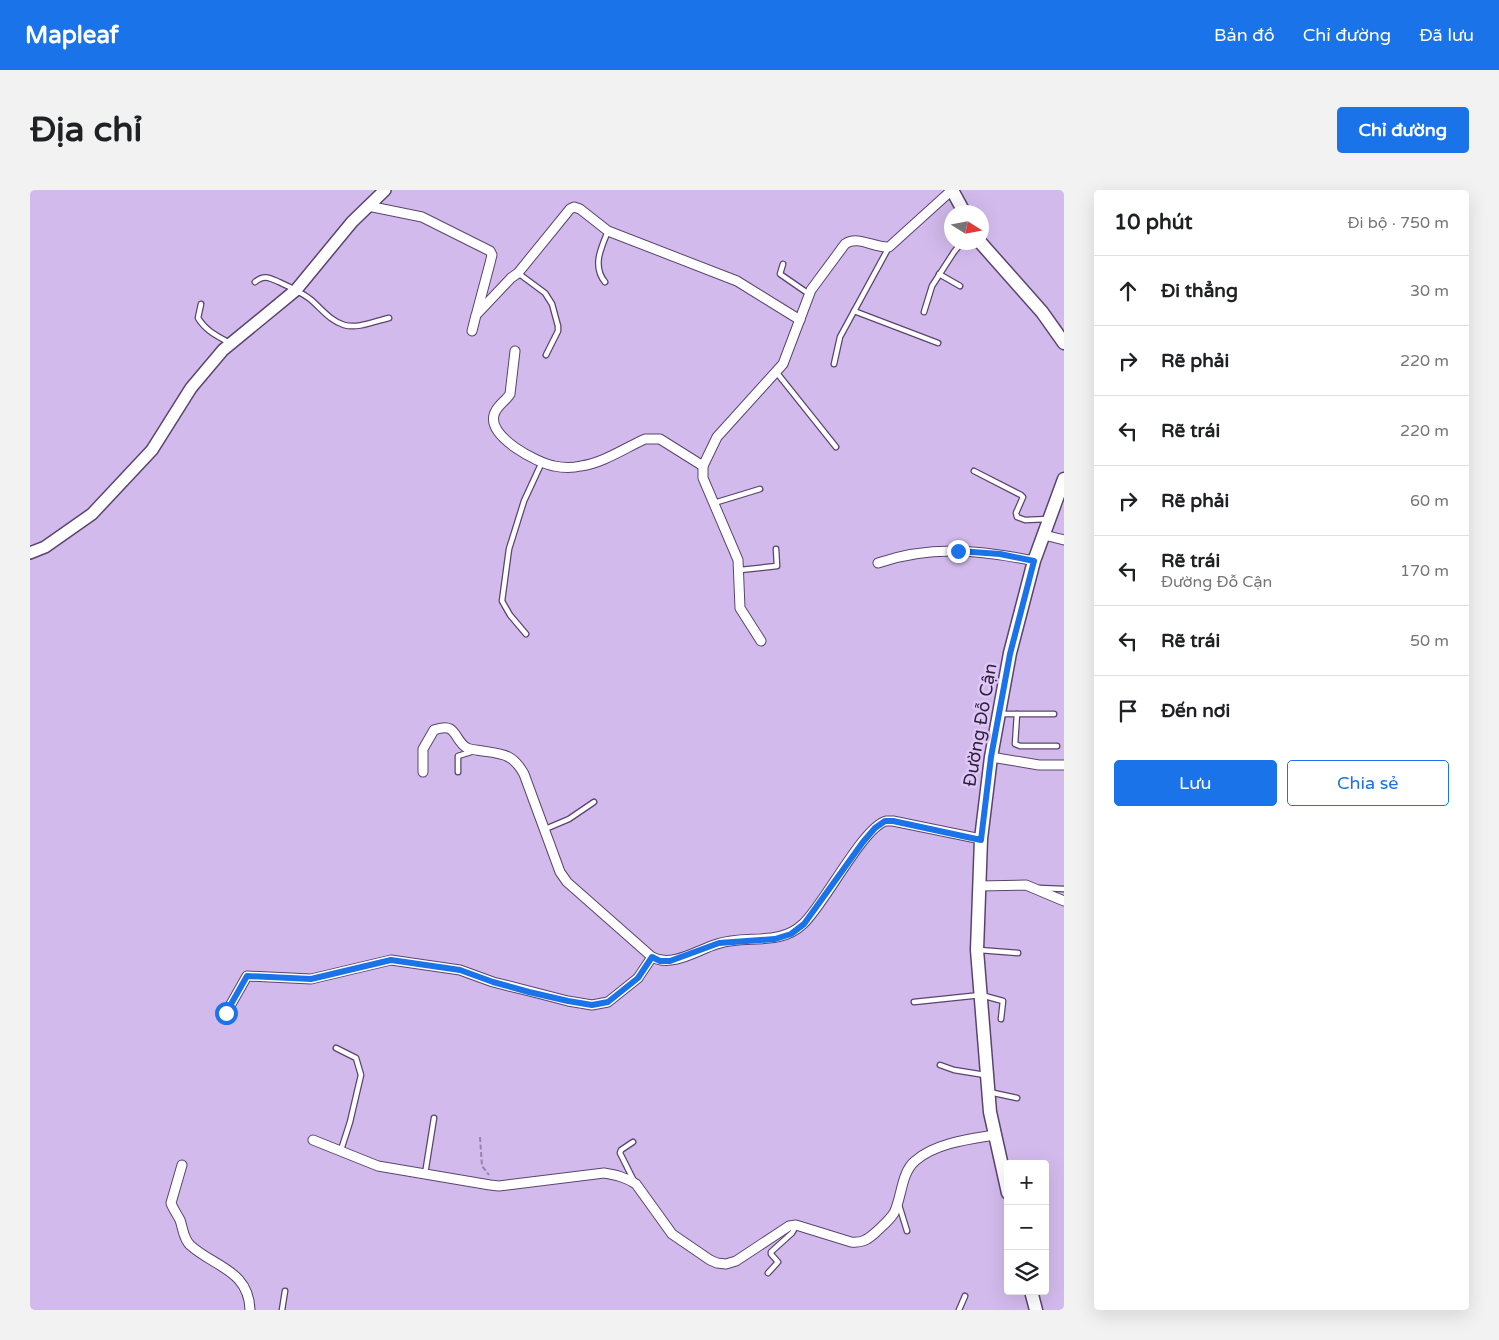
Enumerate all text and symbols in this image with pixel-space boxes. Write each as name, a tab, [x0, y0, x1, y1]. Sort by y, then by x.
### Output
text: Mapleaf	[25, 21, 119, 50]
text: Bản đồ	[1214, 24, 1275, 46]
text: Chỉ đường	[1303, 24, 1391, 46]
text: Đã lưu	[1419, 24, 1474, 46]
button: Chỉ đường	[1337, 107, 1469, 153]
text: Địa chỉ	[30, 109, 142, 151]
north arrow	[944, 205, 989, 250]
text: 10 phút	[1114, 210, 1193, 235]
text: Đi bộ · 750 m	[1348, 213, 1449, 233]
icon: ahead	[1114, 277, 1142, 305]
text: Đi thẳng	[1161, 280, 1238, 302]
text: 30 m	[1410, 281, 1449, 301]
icon: right	[1114, 347, 1142, 375]
text: Rẽ phải	[1161, 350, 1229, 372]
text: 220 m	[1400, 351, 1449, 371]
icon: left	[1114, 417, 1142, 445]
text: Rẽ trái	[1161, 420, 1220, 442]
text: 220 m	[1400, 421, 1449, 441]
icon: right	[1114, 487, 1142, 515]
text: Rẽ phải	[1161, 490, 1229, 512]
text: 60 m	[1410, 491, 1449, 511]
route end	[947, 540, 970, 563]
text: Rẽ trái	[1161, 550, 1220, 572]
icon: left	[1114, 557, 1142, 585]
text: 170 m	[1400, 561, 1449, 581]
text: Đường Đỗ Cận	[1161, 572, 1272, 592]
icon: left	[1114, 627, 1142, 655]
text: Rẽ trái	[1161, 630, 1220, 652]
text: 50 m	[1410, 631, 1449, 651]
street label: Đường Đỗ Cận	[958, 662, 1002, 788]
icon: arrive	[1114, 697, 1142, 725]
text: Đến nơi	[1161, 700, 1230, 722]
button: Lưu	[1114, 760, 1277, 806]
button: Chia sẻ	[1287, 760, 1449, 806]
route start	[215, 1002, 238, 1025]
map controls	[1004, 1160, 1049, 1295]
button: +	[1004, 1160, 1049, 1205]
button: −	[1004, 1205, 1049, 1250]
button: layers	[1004, 1250, 1049, 1295]

